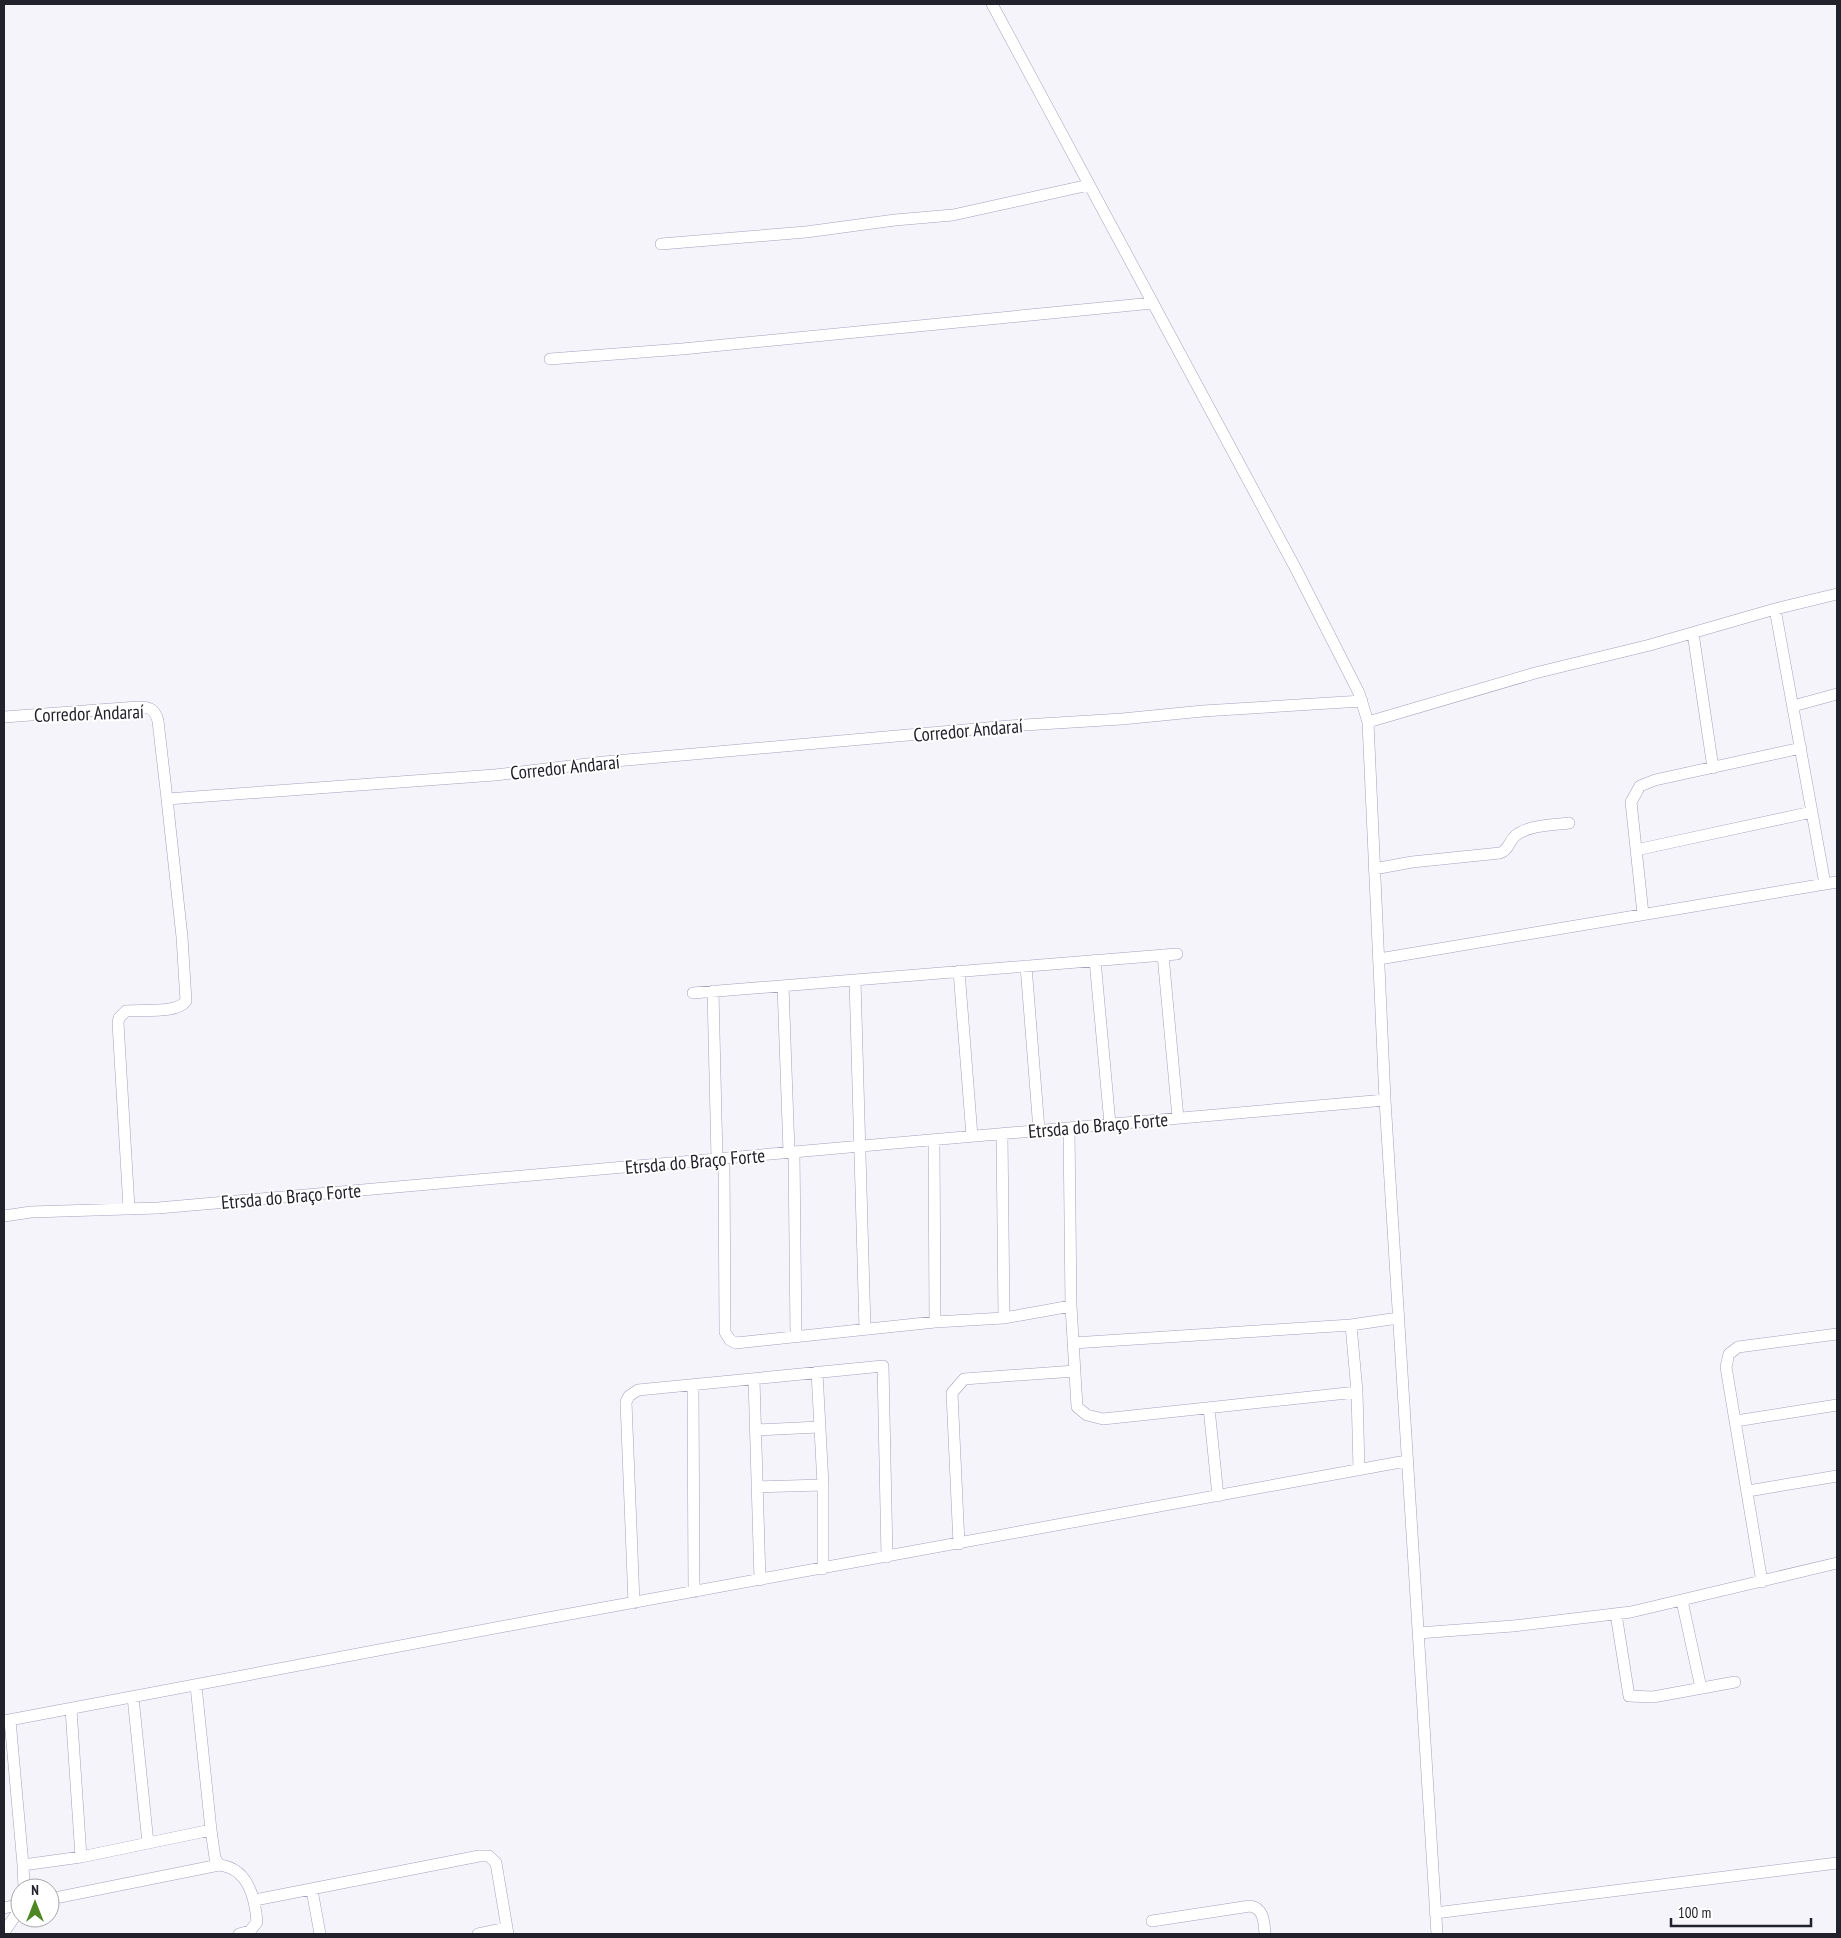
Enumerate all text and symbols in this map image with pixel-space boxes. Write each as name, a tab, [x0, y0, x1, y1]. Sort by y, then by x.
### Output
street label: Corredor Andaraí	[34, 699, 144, 727]
street label: Corredor Andaraí	[912, 713, 1024, 747]
street label: Corredor Andaraí	[509, 749, 621, 785]
street label: Etrsda do Braço Forte	[1027, 1107, 1169, 1143]
street label: Etrsda do Braço Forte	[624, 1143, 766, 1179]
street label: Etrsda do Braço Forte	[220, 1178, 362, 1214]
north arrow	[10, 1878, 60, 1928]
text: N	[31, 1881, 39, 1899]
scale bar	[1671, 1896, 1811, 1928]
text: 100 m	[1678, 1903, 1711, 1922]

